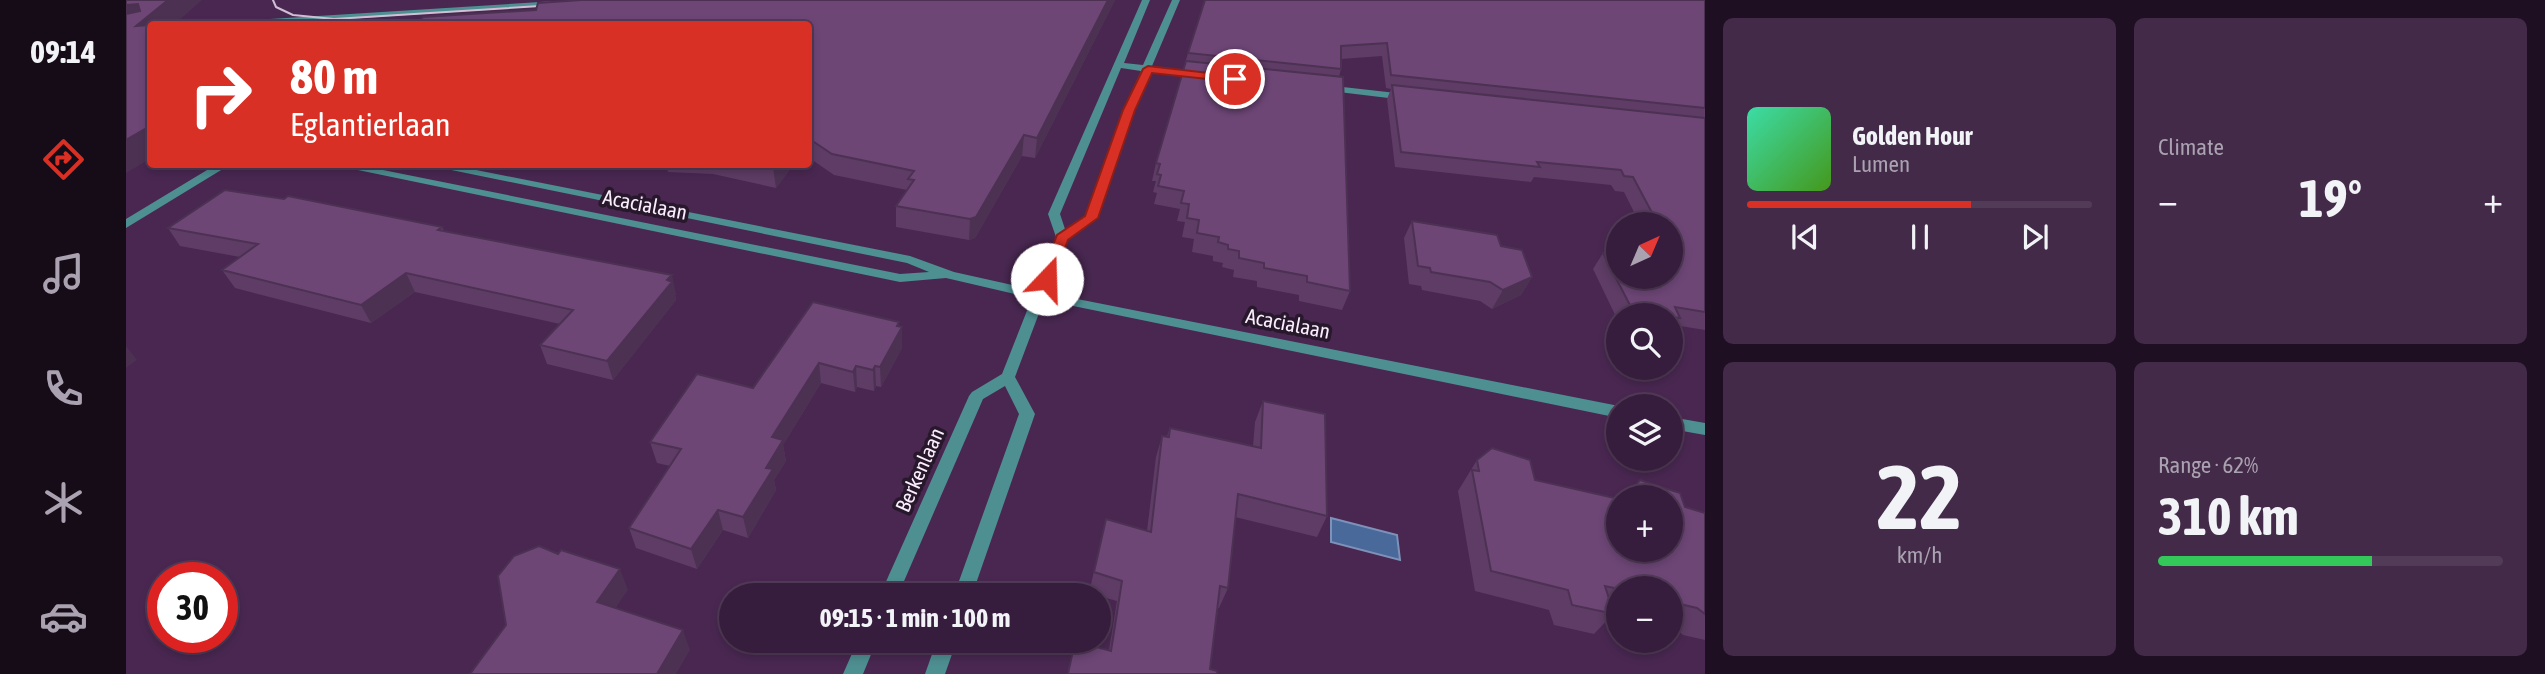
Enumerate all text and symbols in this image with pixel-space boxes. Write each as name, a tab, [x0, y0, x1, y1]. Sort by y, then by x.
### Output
text: 09:14	[30, 33, 96, 70]
text: 80 m	[290, 48, 378, 104]
icon: right	[175, 49, 266, 140]
pin	[1205, 49, 1265, 109]
icon: arrive	[1216, 60, 1254, 98]
text: Eglantierlaan	[290, 106, 451, 143]
text: Golden Hour	[1852, 121, 1972, 151]
text: Climate	[2158, 134, 2224, 160]
icon: directions	[39, 135, 88, 184]
text: Lumen	[1852, 151, 1910, 177]
text: 19°	[2299, 168, 2362, 228]
text: −	[2158, 178, 2178, 221]
text: +	[2483, 178, 2503, 221]
street label: Acacialaan	[601, 184, 689, 224]
north arrow	[1606, 212, 1684, 289]
map controls	[1606, 212, 1683, 653]
icon: previous	[1786, 218, 1824, 256]
icon: pause	[1901, 218, 1939, 256]
icon: next	[2016, 218, 2054, 256]
position arrow	[1010, 242, 1084, 316]
icon: music	[39, 249, 88, 298]
street label: Acacialaan	[1244, 303, 1332, 343]
button: search	[1606, 303, 1683, 380]
icon: phone	[39, 364, 88, 413]
button: layers	[1606, 394, 1683, 471]
street label: Berkenlaan	[890, 424, 948, 515]
text: 22	[1877, 444, 1962, 548]
text: Range · 62%	[2158, 452, 2258, 478]
icon: climate	[39, 478, 88, 527]
button: +	[1606, 485, 1683, 562]
text: 310 km	[2158, 486, 2299, 546]
text: km/h	[1897, 542, 1942, 568]
speed limit sign: 30	[147, 562, 238, 653]
button: −	[1606, 576, 1683, 653]
icon: car	[39, 592, 88, 641]
text: 09:15 · 1 min · 100 m	[820, 603, 1010, 633]

